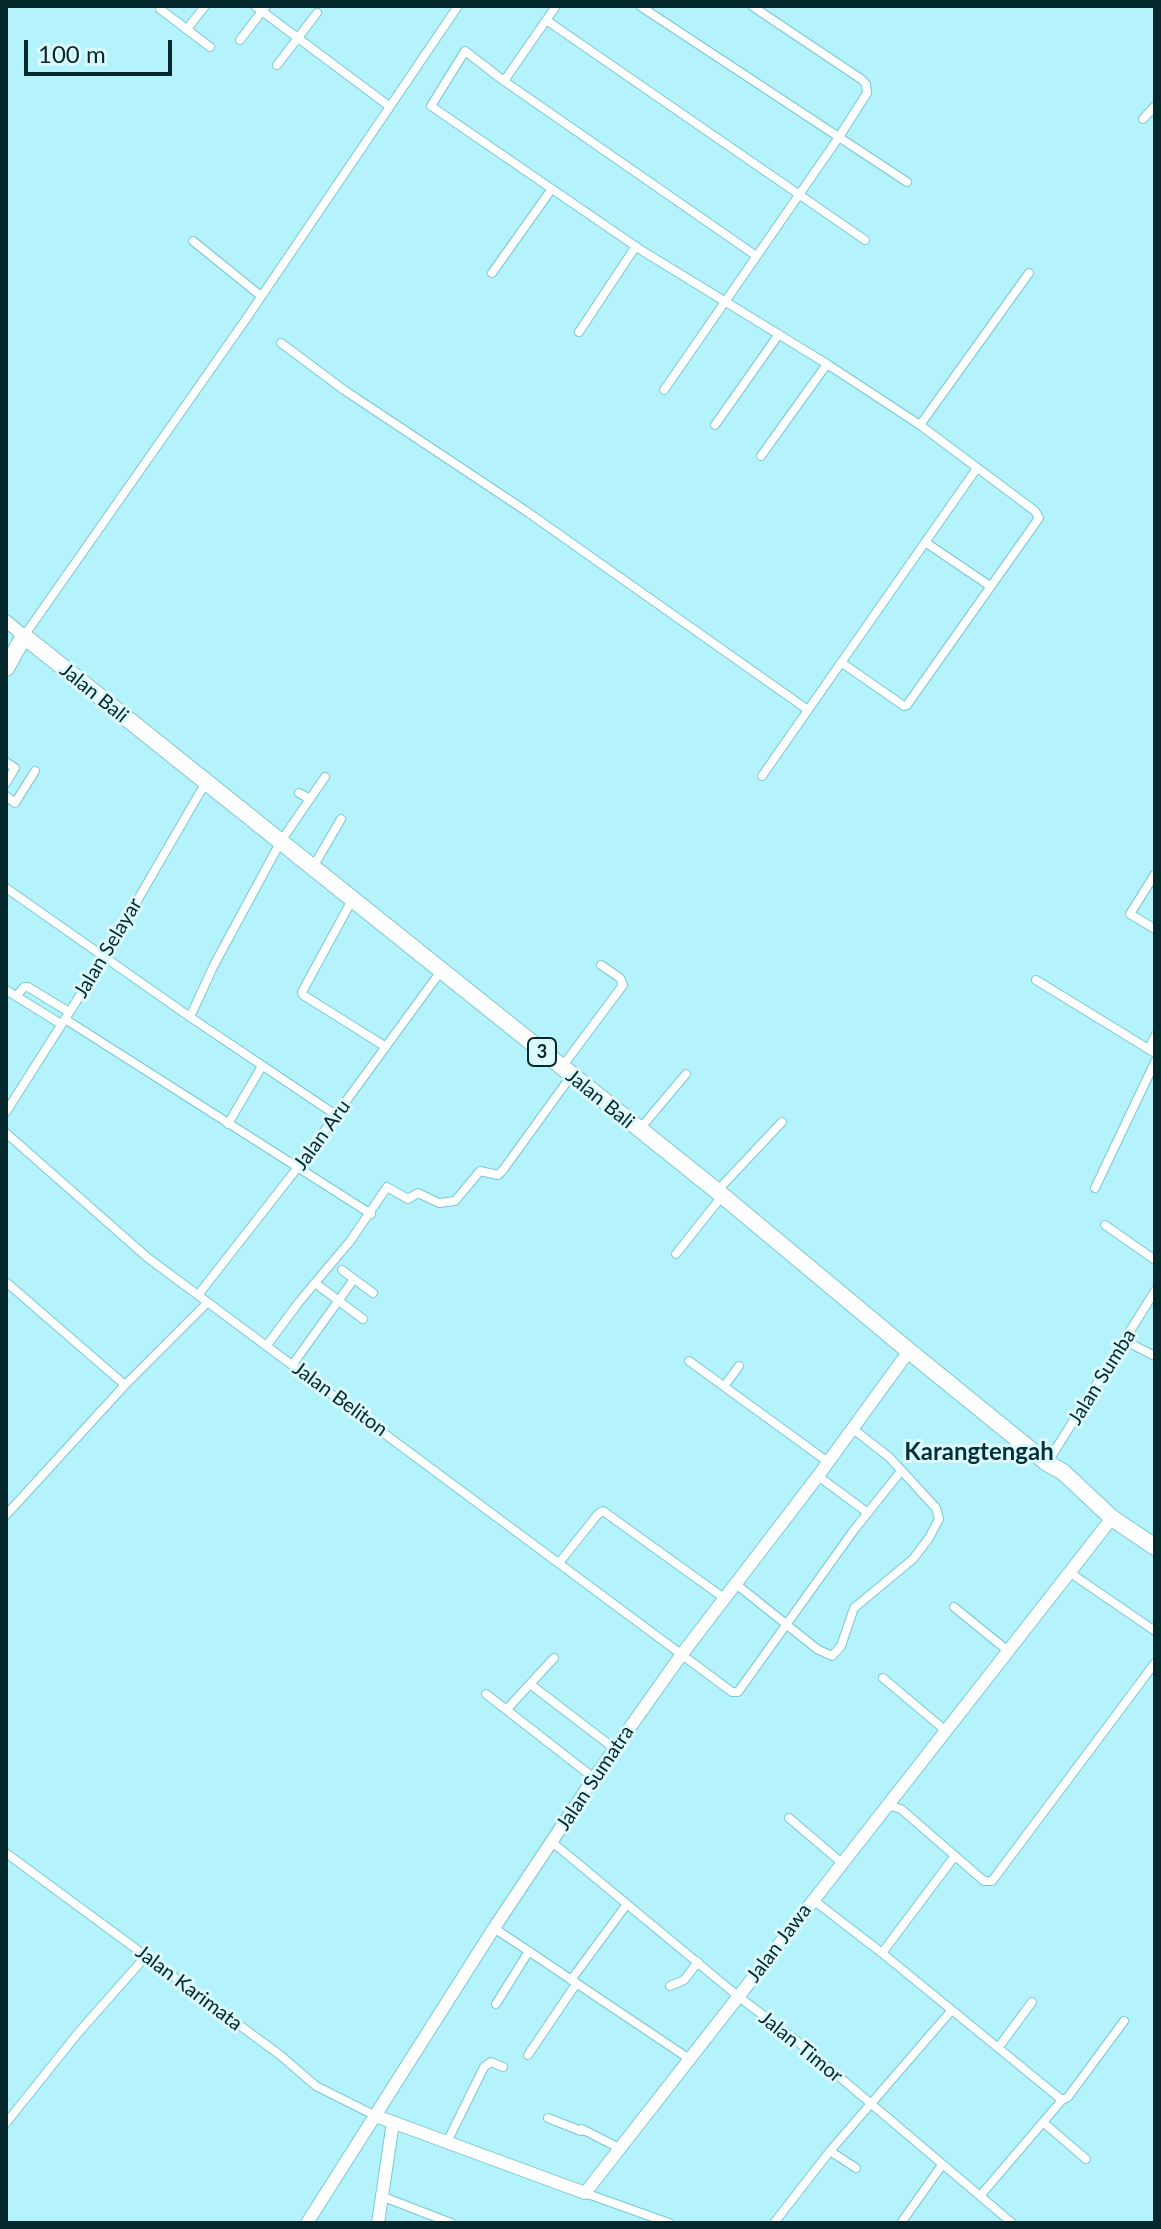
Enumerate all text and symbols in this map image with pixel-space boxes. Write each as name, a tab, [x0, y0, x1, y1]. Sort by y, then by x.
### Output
scale bar	[28, 24, 176, 74]
text: 100 m	[38, 39, 106, 68]
street label: Jalan Bali	[55, 658, 133, 728]
street label: Jalan Selayar	[69, 894, 147, 1002]
road number: 3	[528, 1038, 556, 1066]
street label: Jalan Bali	[561, 1064, 639, 1134]
street label: Jalan Aru	[289, 1095, 355, 1175]
street label: Jalan Sumba	[1063, 1325, 1141, 1429]
street label: Jalan Beliton	[288, 1357, 392, 1441]
district label: Karangtengah	[904, 1438, 1054, 1466]
street label: Jalan Sumatra	[551, 1721, 639, 1835]
street label: Jalan Jawa	[742, 1899, 816, 1987]
street label: Jalan Karimata	[131, 1940, 247, 2036]
street label: Jalan Timor	[754, 2006, 848, 2088]

